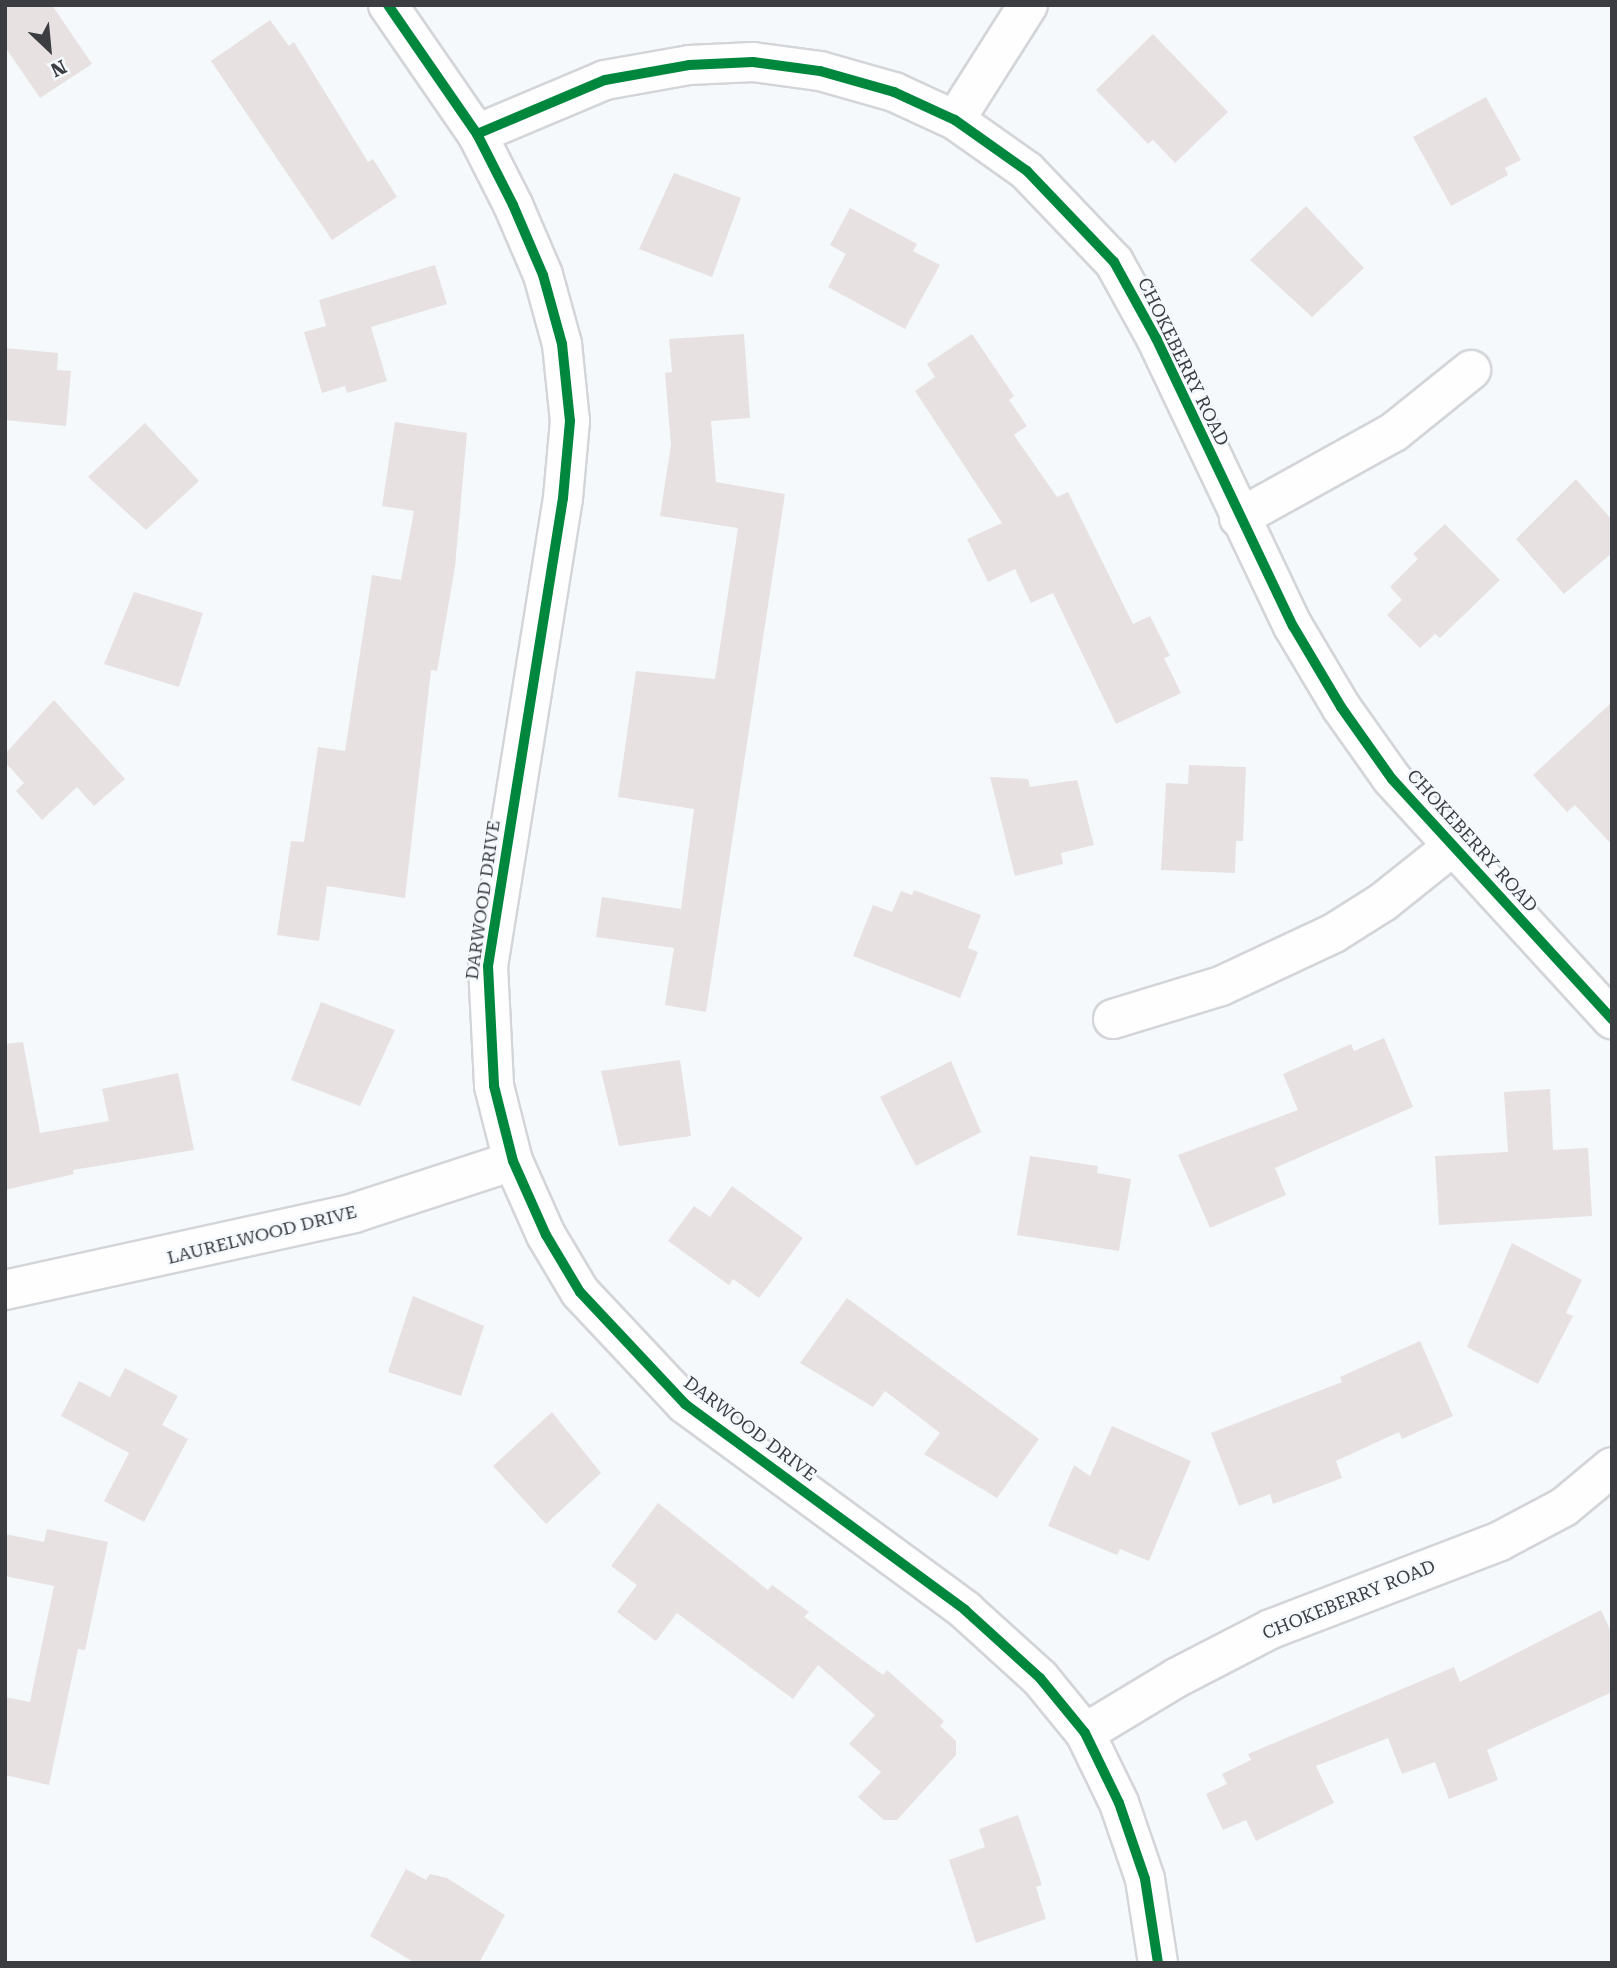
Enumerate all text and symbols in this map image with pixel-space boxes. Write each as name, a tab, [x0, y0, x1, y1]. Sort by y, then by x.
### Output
north arrow	[14, 14, 84, 84]
text: N	[47, 55, 70, 82]
street label: CHOKEBERRY ROAD	[1133, 274, 1233, 450]
street label: CHOKEBERRY ROAD	[1402, 765, 1542, 917]
street label: DARWOOD DRIVE	[461, 819, 505, 981]
street label: LAURELWOOD DRIVE	[165, 1201, 359, 1269]
street label: DARWOOD DRIVE	[679, 1372, 821, 1486]
street label: CHOKEBERRY ROAD	[1259, 1555, 1439, 1645]

